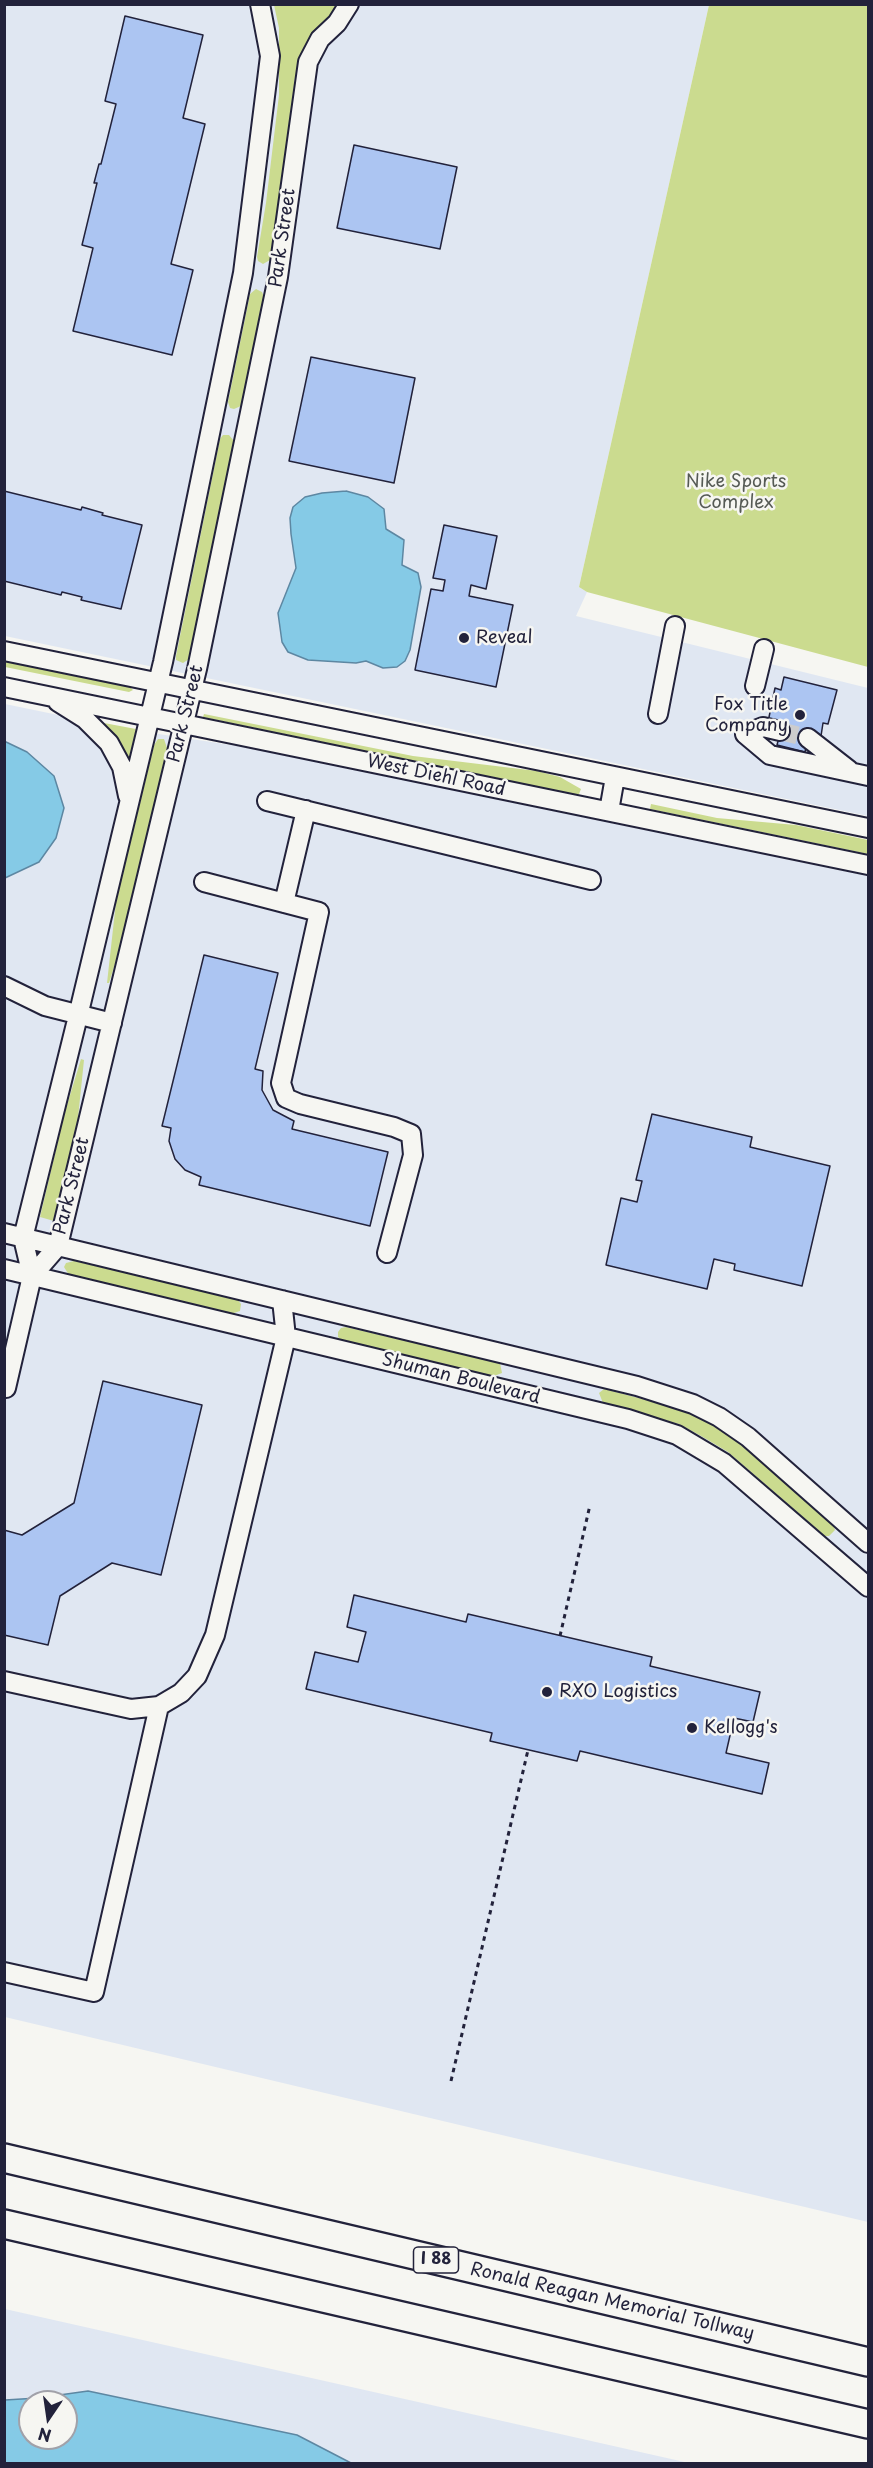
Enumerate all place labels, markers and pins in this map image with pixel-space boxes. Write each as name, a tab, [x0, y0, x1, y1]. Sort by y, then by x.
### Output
place label: Reveal	[476, 627, 532, 649]
marker: Reveal	[457, 631, 471, 645]
place label: Fox Title Company	[705, 694, 788, 736]
marker: Fox Title Company	[793, 708, 807, 722]
place label: RXO Logistics	[559, 1681, 677, 1703]
marker: RXO Logistics	[540, 1685, 554, 1699]
place label: Kellogg's	[704, 1717, 778, 1739]
marker: Kellogg's	[685, 1721, 699, 1735]

